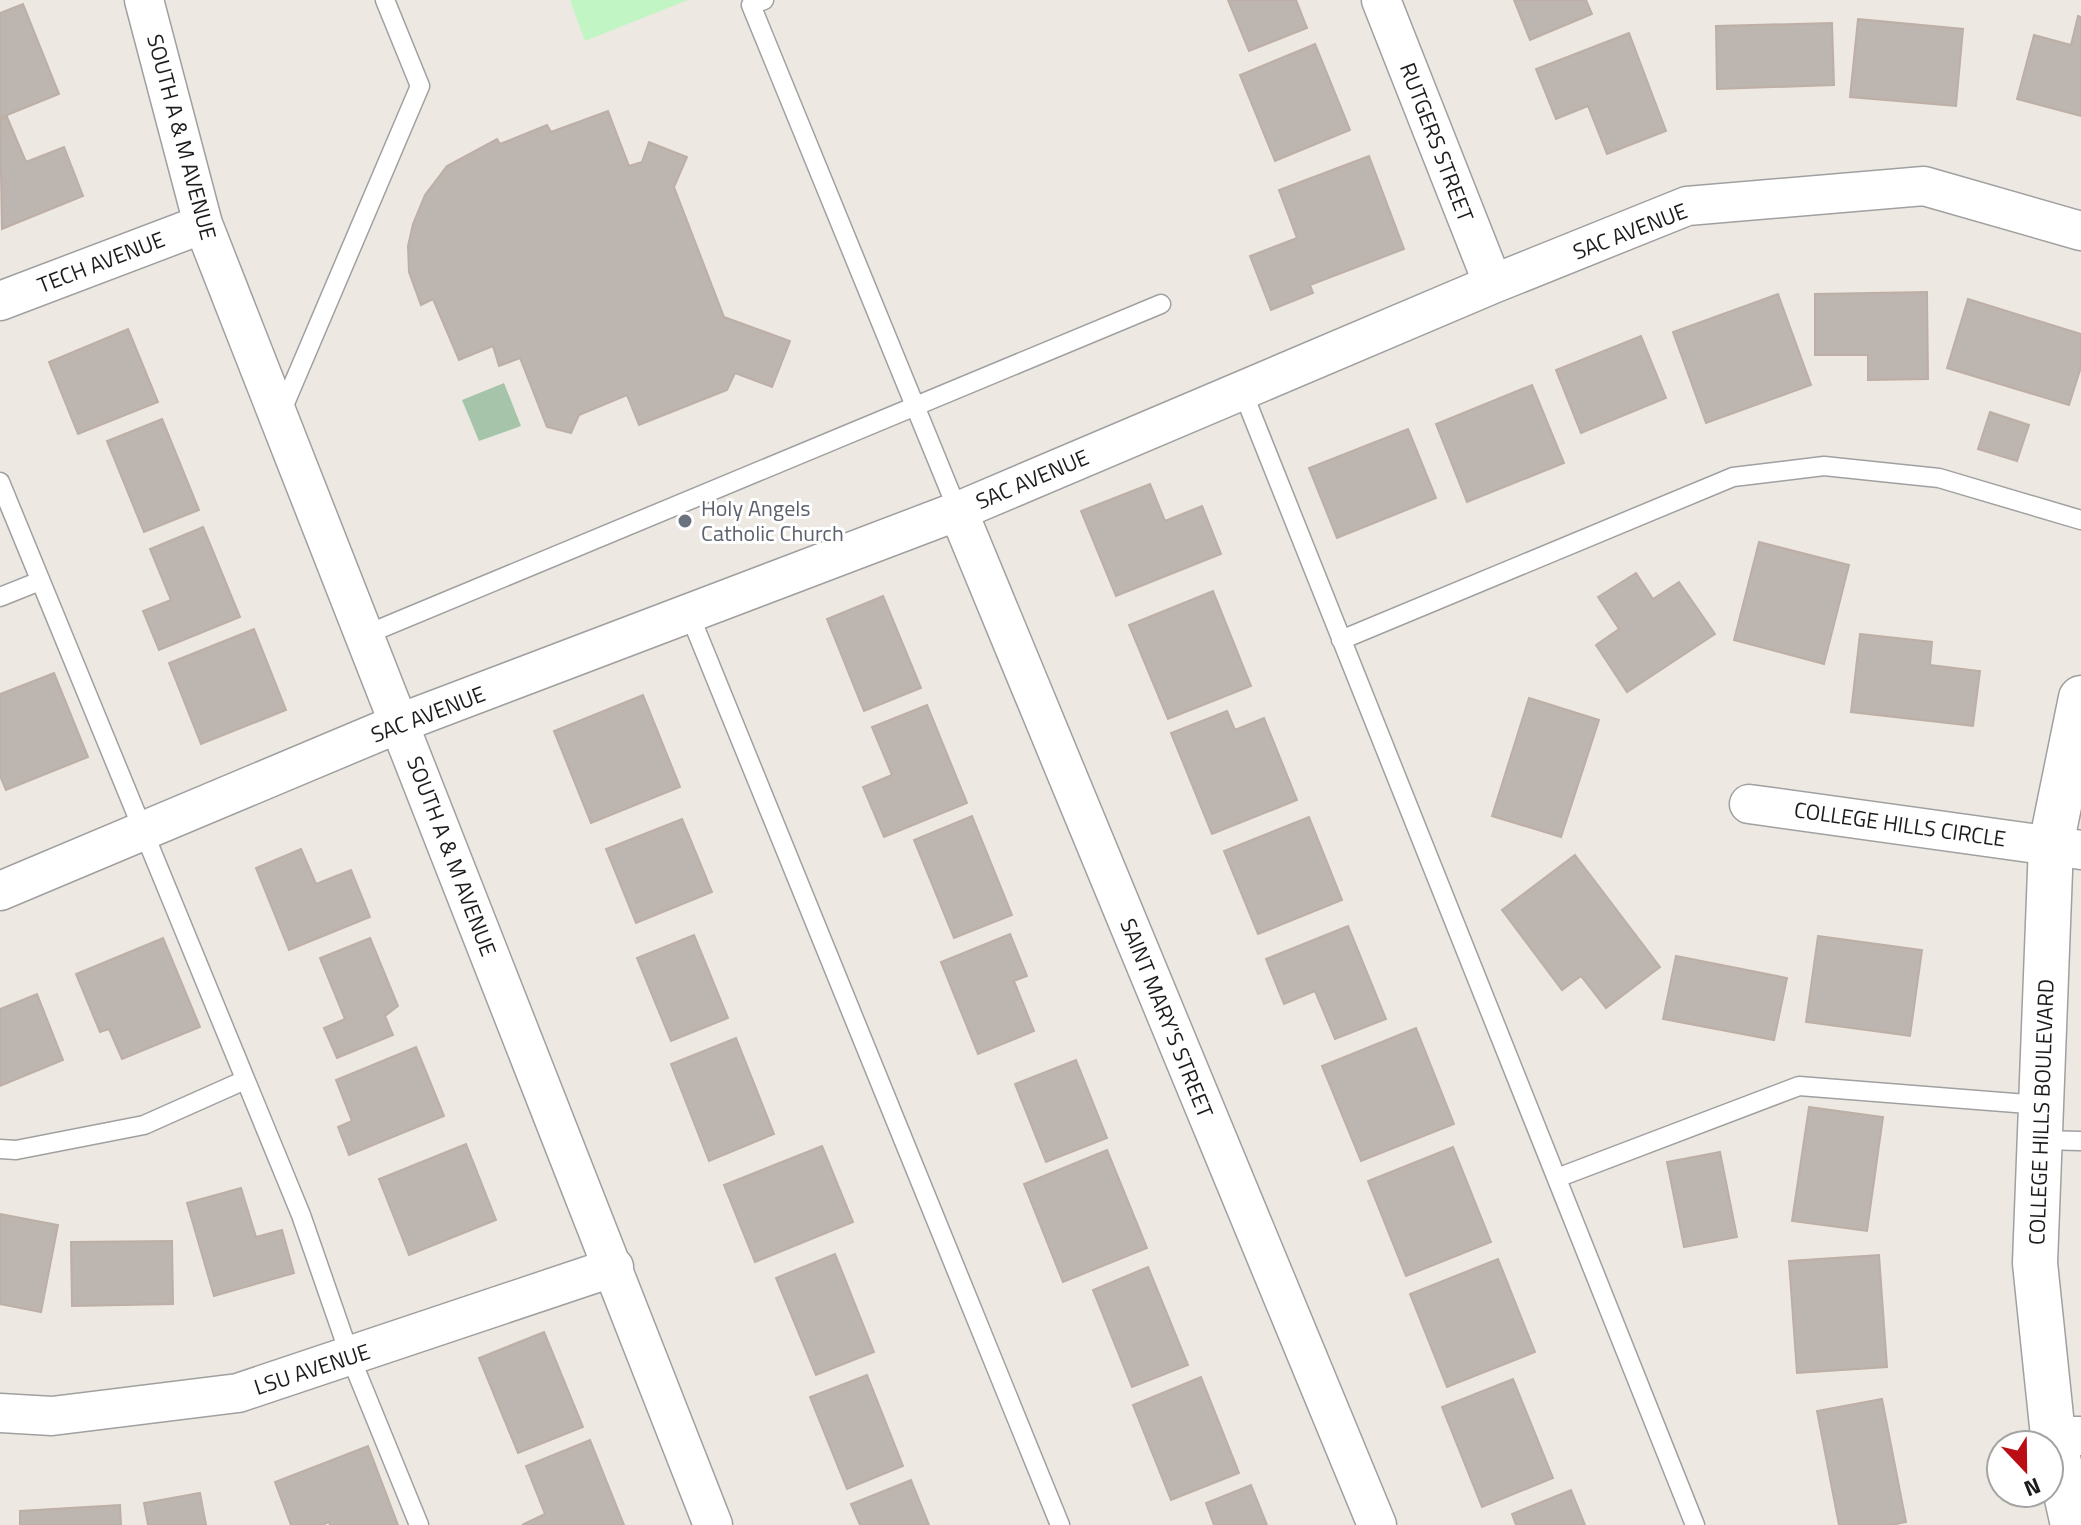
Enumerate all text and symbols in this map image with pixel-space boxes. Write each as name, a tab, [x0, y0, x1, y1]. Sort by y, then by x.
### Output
street label: SOUTH A & M AVENUE	[138, 30, 226, 244]
street label: RUTGERS STREET	[1391, 58, 1483, 227]
street label: SAC AVENUE	[1568, 194, 1692, 268]
street label: TECH AVENUE	[32, 222, 170, 302]
street label: SAC AVENUE	[970, 440, 1094, 518]
place label: Holy Angels Catholic Church	[701, 491, 844, 550]
marker: Holy Angels Catholic Church	[676, 512, 694, 530]
street label: SAC AVENUE	[366, 677, 490, 751]
street label: SOUTH A & M AVENUE	[398, 751, 506, 961]
street label: COLLEGE HILLS CIRCLE	[1792, 792, 2008, 856]
street label: SAINT MARY'S STREET	[1111, 913, 1223, 1123]
street label: COLLEGE HILLS BOULEVARD	[2019, 979, 2063, 1245]
street label: LSU AVENUE	[250, 1334, 374, 1404]
north arrow	[1985, 1429, 2065, 1509]
text: N	[2019, 1469, 2046, 1506]

